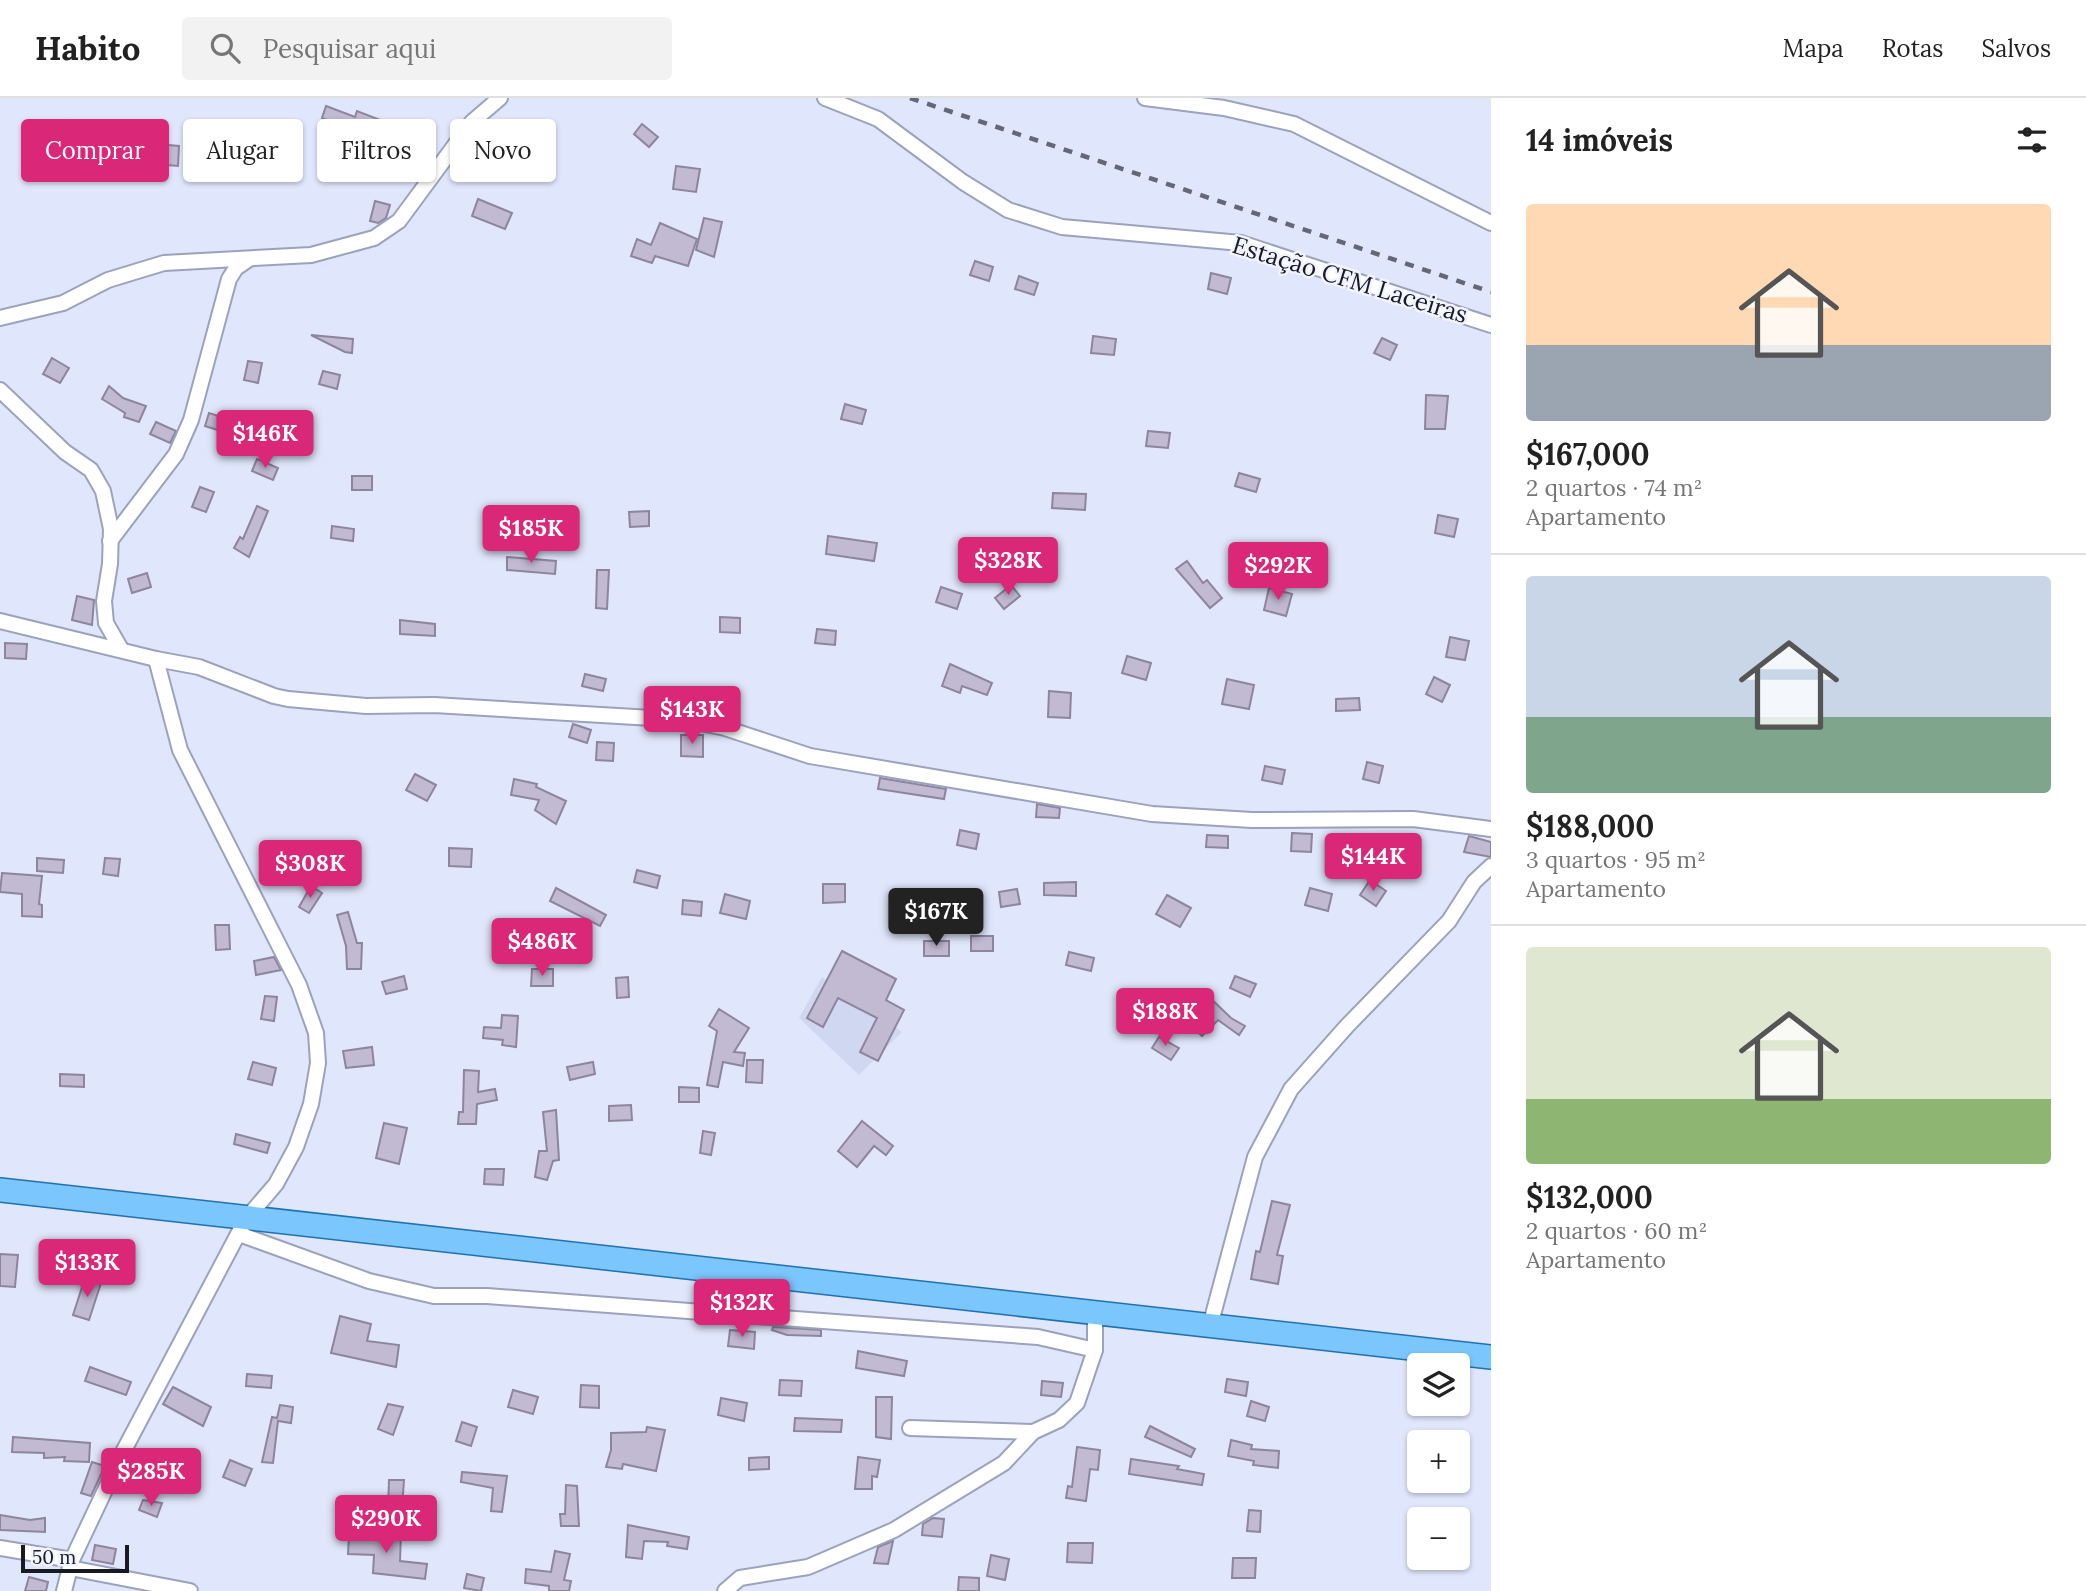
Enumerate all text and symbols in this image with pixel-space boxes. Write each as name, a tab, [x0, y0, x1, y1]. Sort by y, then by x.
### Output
search box	[182, 17, 672, 80]
text: Habito	[35, 27, 140, 69]
icon: search	[206, 29, 244, 67]
text: Pesquisar aqui	[262, 32, 436, 65]
text: Mapa	[1783, 33, 1844, 64]
text: Rotas	[1882, 33, 1943, 64]
text: Salvos	[1981, 33, 2051, 64]
chip: Comprar	[21, 119, 169, 182]
chip: Alugar	[183, 119, 303, 182]
chip: Filtros	[317, 119, 436, 182]
chip: Novo	[450, 119, 556, 182]
text: 14 imóveis	[1526, 121, 1673, 159]
icon: filters	[2013, 121, 2051, 159]
street label: Estação CFM Laceiras	[1229, 229, 1472, 330]
icon: home	[1726, 250, 1852, 376]
pin: $146K	[216, 410, 314, 470]
text: $146K	[232, 418, 298, 447]
text: $167,000	[1526, 435, 1650, 473]
text: 2 quartos · 74 m²	[1526, 473, 1702, 502]
text: Apartamento	[1526, 502, 1666, 531]
pin: $185K	[482, 505, 580, 565]
text: $185K	[499, 513, 563, 542]
pin: $328K	[959, 538, 1057, 597]
pin: $292K	[1229, 542, 1327, 602]
text: $328K	[974, 545, 1042, 574]
text: $292K	[1244, 550, 1312, 579]
icon: home	[1726, 622, 1852, 748]
pin: $143K	[643, 686, 741, 746]
text: $143K	[660, 694, 724, 723]
text: $188,000	[1526, 807, 1654, 845]
pin: $144K	[1324, 834, 1422, 893]
pin: $308K	[261, 840, 359, 900]
text: $144K	[1341, 841, 1405, 870]
text: 3 quartos · 95 m²	[1526, 845, 1706, 874]
text: $308K	[275, 848, 345, 877]
text: Apartamento	[1526, 874, 1666, 903]
pin: $167K	[887, 888, 985, 948]
text: $167K	[904, 896, 968, 925]
pin: $486K	[493, 918, 591, 978]
text: $486K	[508, 926, 576, 955]
pin: $188K	[1116, 988, 1214, 1048]
icon: home	[1726, 993, 1852, 1119]
text: $188K	[1132, 996, 1198, 1025]
text: $132,000	[1526, 1178, 1653, 1216]
text: 2 quartos · 60 m²	[1526, 1216, 1707, 1245]
pin: $133K	[38, 1240, 136, 1299]
text: Apartamento	[1526, 1245, 1666, 1274]
text: $133K	[55, 1247, 120, 1276]
pin: $132K	[693, 1280, 791, 1339]
text: $132K	[710, 1287, 774, 1316]
map controls	[1407, 1353, 1470, 1570]
button: layers	[1407, 1353, 1470, 1416]
button: +	[1407, 1430, 1470, 1493]
pin: $285K	[102, 1448, 200, 1508]
text: $285K	[117, 1456, 185, 1485]
pin: $290K	[337, 1496, 435, 1555]
text: $290K	[351, 1503, 421, 1532]
button: −	[1407, 1507, 1470, 1570]
scale bar	[21, 1542, 130, 1574]
text: 50 m	[32, 1545, 76, 1569]

